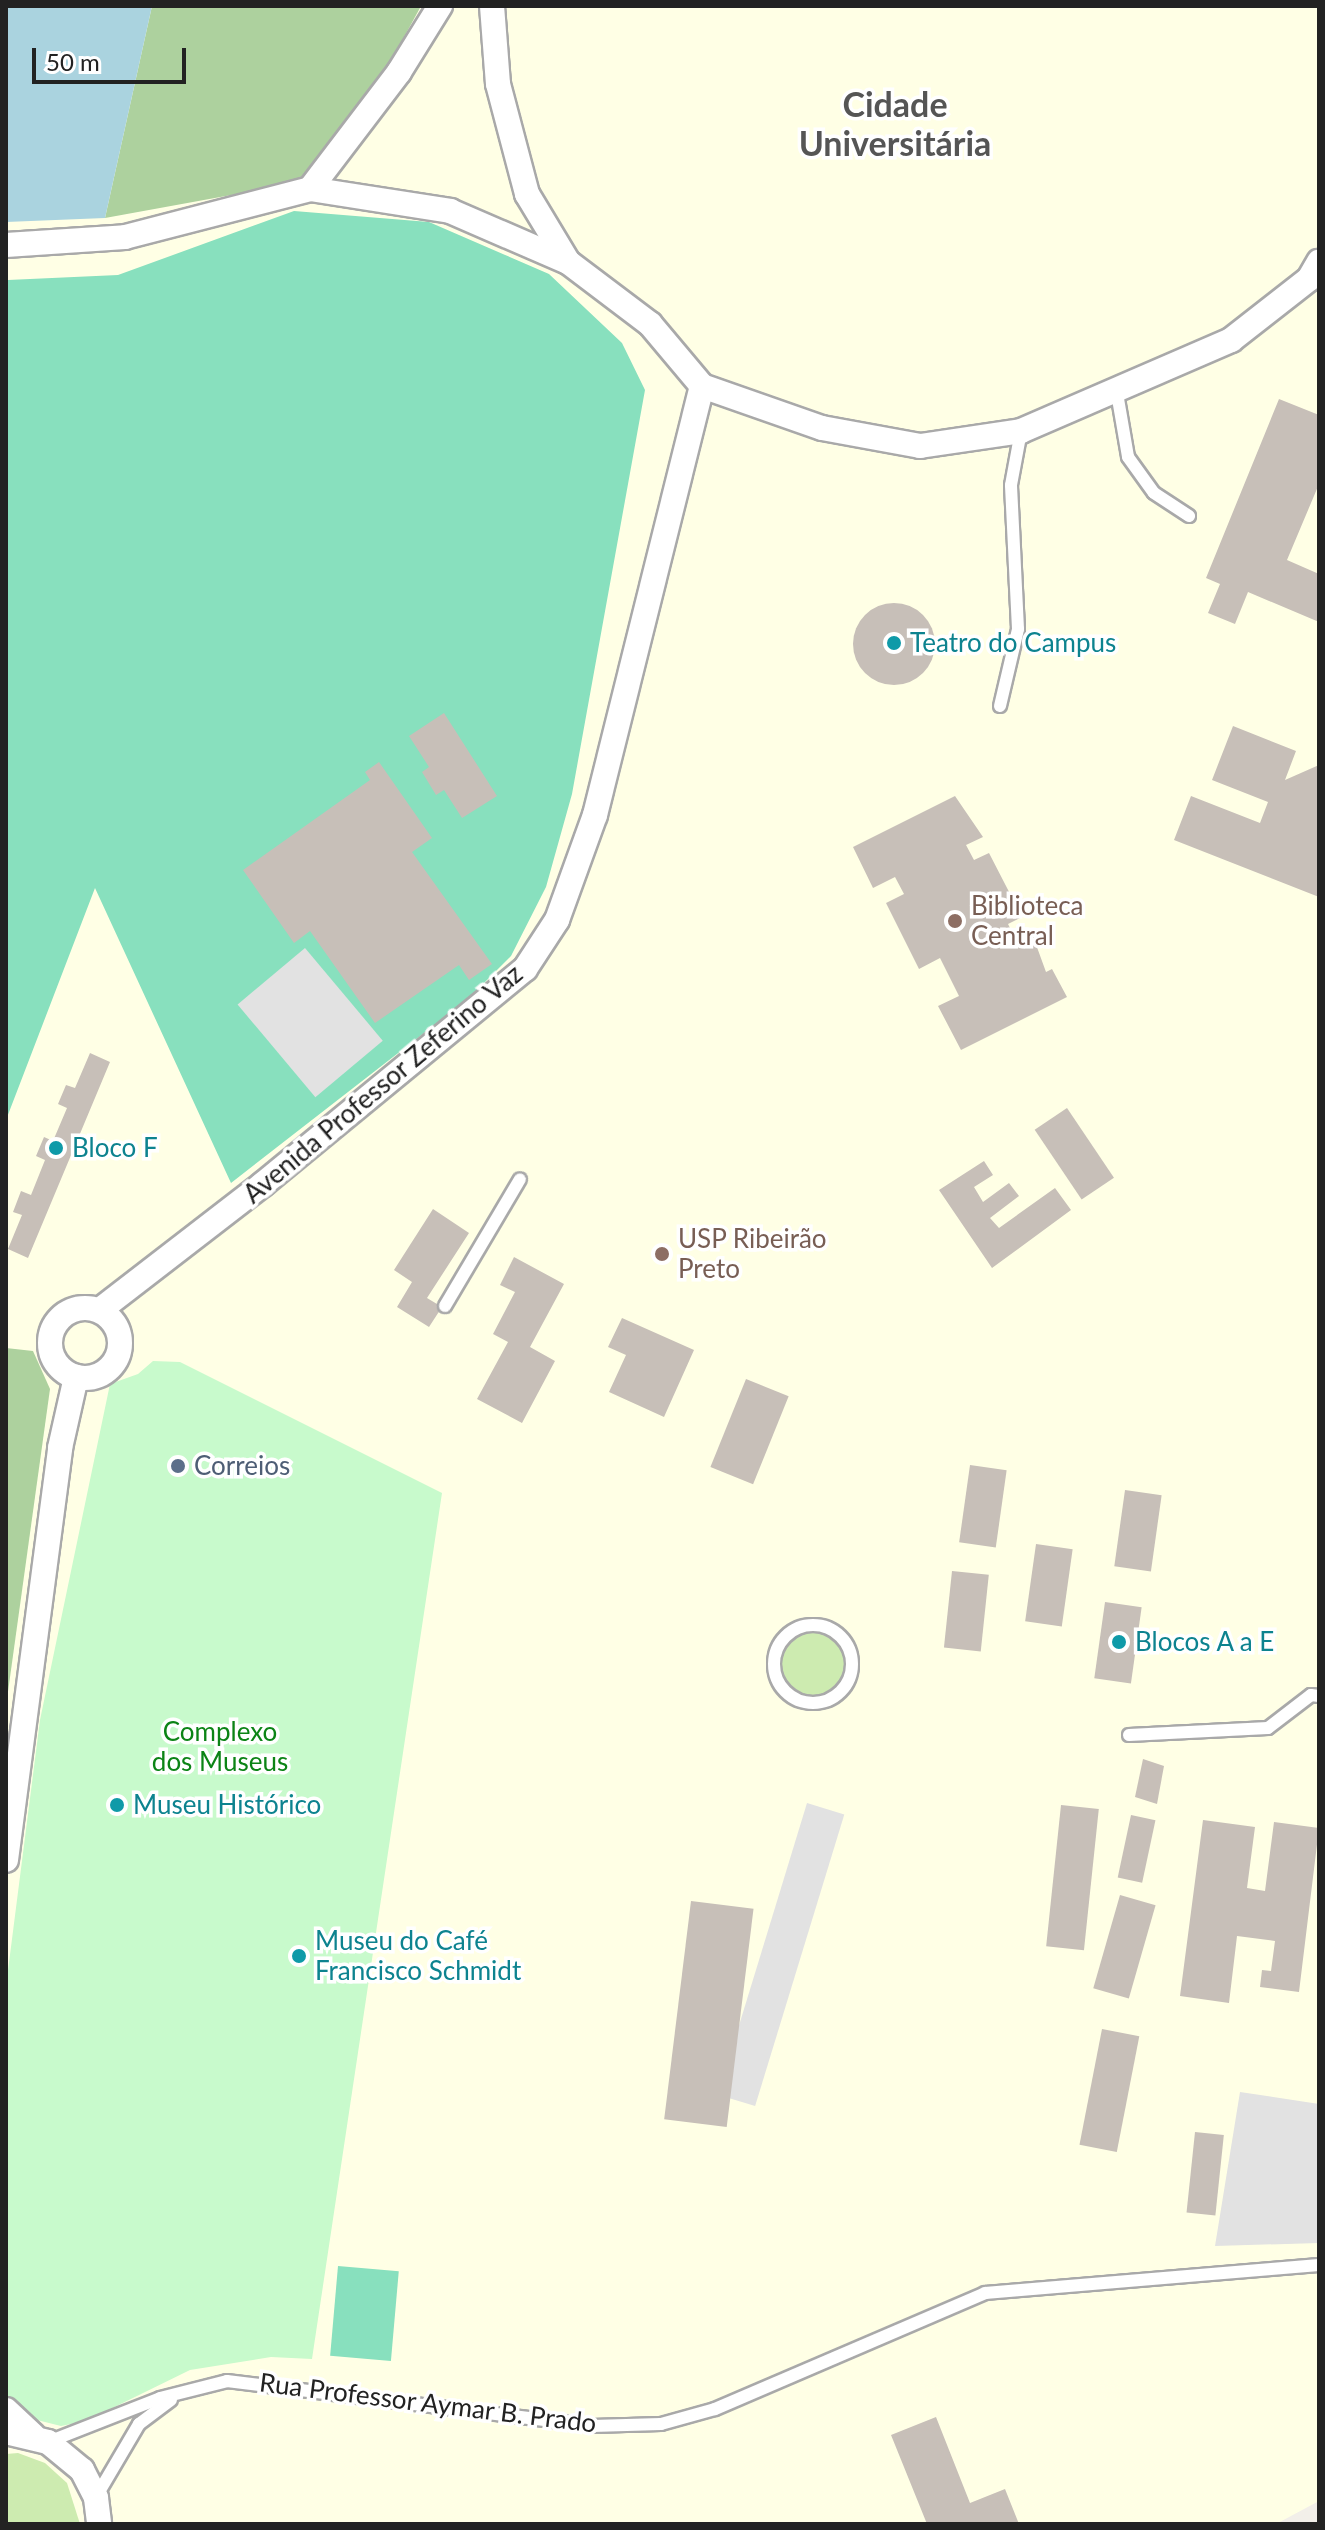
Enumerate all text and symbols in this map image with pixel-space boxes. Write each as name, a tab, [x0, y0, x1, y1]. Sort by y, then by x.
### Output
scale bar	[36, 32, 190, 82]
text: 50 m	[46, 47, 100, 76]
district label: Cidade Universitária	[799, 83, 991, 162]
place label: Teatro do Campus	[910, 627, 1116, 659]
marker: Teatro do Campus	[885, 634, 903, 652]
place label: Biblioteca Central	[971, 890, 1084, 952]
marker: Biblioteca Central	[946, 912, 964, 930]
street label: Avenida Professor Zeferino Vaz	[237, 958, 529, 1210]
place label: Bloco F	[72, 1132, 158, 1164]
marker: Bloco F	[47, 1139, 65, 1157]
place label: USP Ribeirão Preto	[678, 1223, 827, 1284]
marker: USP Ribeirão Preto	[653, 1245, 671, 1263]
place label: Correios	[194, 1450, 290, 1482]
marker: Correios	[169, 1457, 187, 1475]
place label: Blocos A a E	[1135, 1626, 1276, 1658]
marker: Blocos A a E	[1110, 1633, 1128, 1651]
park label: Complexo dos Museus	[152, 1716, 288, 1778]
place label: Museu Histórico	[133, 1789, 321, 1821]
marker: Museu Histórico	[108, 1796, 126, 1814]
place label: Museu do Café Francisco Schmidt	[315, 1925, 521, 1986]
marker: Museu do Café Francisco Schmidt	[290, 1947, 308, 1965]
street label: Rua Professor Aymar B. Prado	[257, 2367, 599, 2439]

